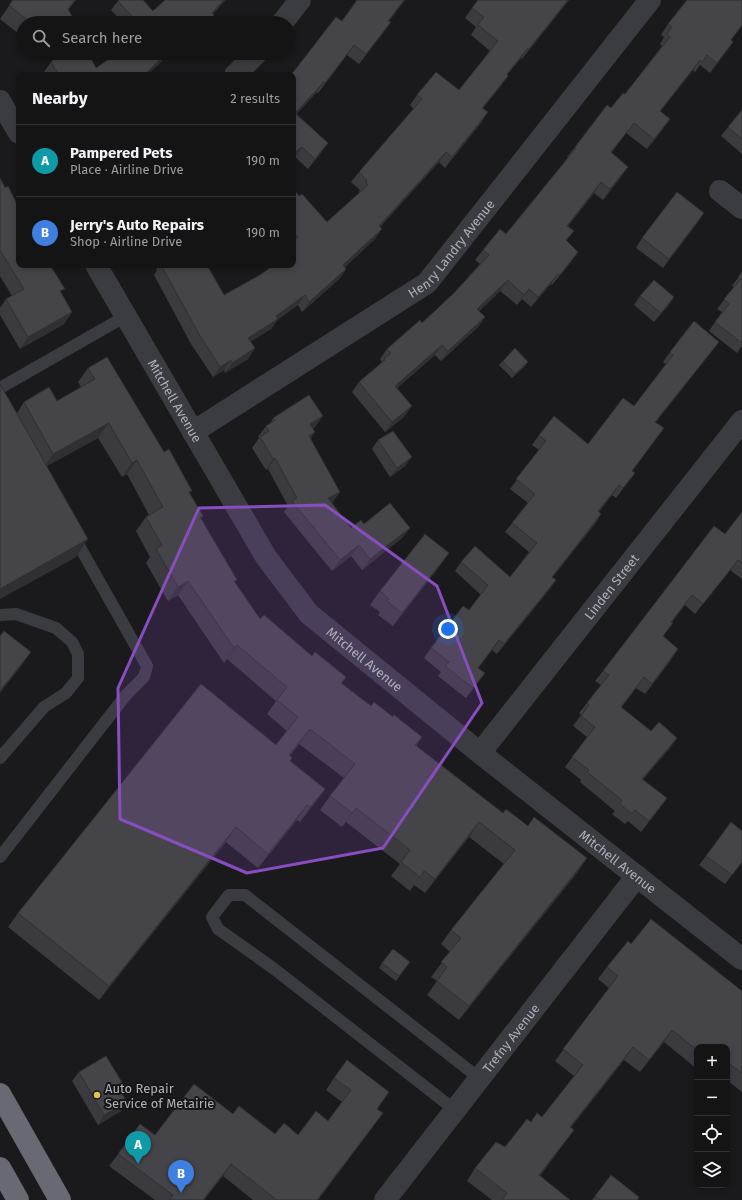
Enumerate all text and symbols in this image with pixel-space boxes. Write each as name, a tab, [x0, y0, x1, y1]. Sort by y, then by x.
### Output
search box	[16, 16, 296, 60]
icon: search	[30, 27, 52, 49]
text: Search here	[62, 29, 142, 47]
text: Nearby	[32, 88, 87, 109]
text: 2 results	[230, 91, 280, 106]
text: Pampered Pets	[70, 144, 173, 162]
text: A	[41, 153, 49, 168]
text: 190 m	[246, 153, 280, 168]
text: Place · Airline Drive	[70, 162, 184, 177]
street label: Henry Landry Avenue	[405, 197, 498, 301]
text: Jerry's Auto Repairs	[70, 216, 204, 234]
text: B	[41, 225, 49, 240]
text: 190 m	[246, 225, 280, 240]
text: Shop · Airline Drive	[70, 234, 182, 249]
street label: Mitchell Avenue	[145, 357, 205, 445]
street label: Linden Street	[581, 551, 642, 623]
your location	[438, 619, 458, 639]
street label: Mitchell Avenue	[323, 624, 405, 695]
street label: Mitchell Avenue	[576, 827, 659, 897]
street label: Trefny Avenue	[480, 1001, 543, 1076]
map controls	[694, 1044, 730, 1188]
button: +	[694, 1044, 730, 1080]
button: −	[694, 1080, 730, 1116]
place label: Auto Repair Service of Metairie	[105, 1081, 214, 1111]
marker: Auto Repair Service of Metairie	[92, 1090, 102, 1100]
button: locate	[694, 1116, 730, 1152]
pin: A	[125, 1131, 151, 1164]
button: layers	[694, 1152, 730, 1188]
pin: B	[168, 1160, 194, 1193]

